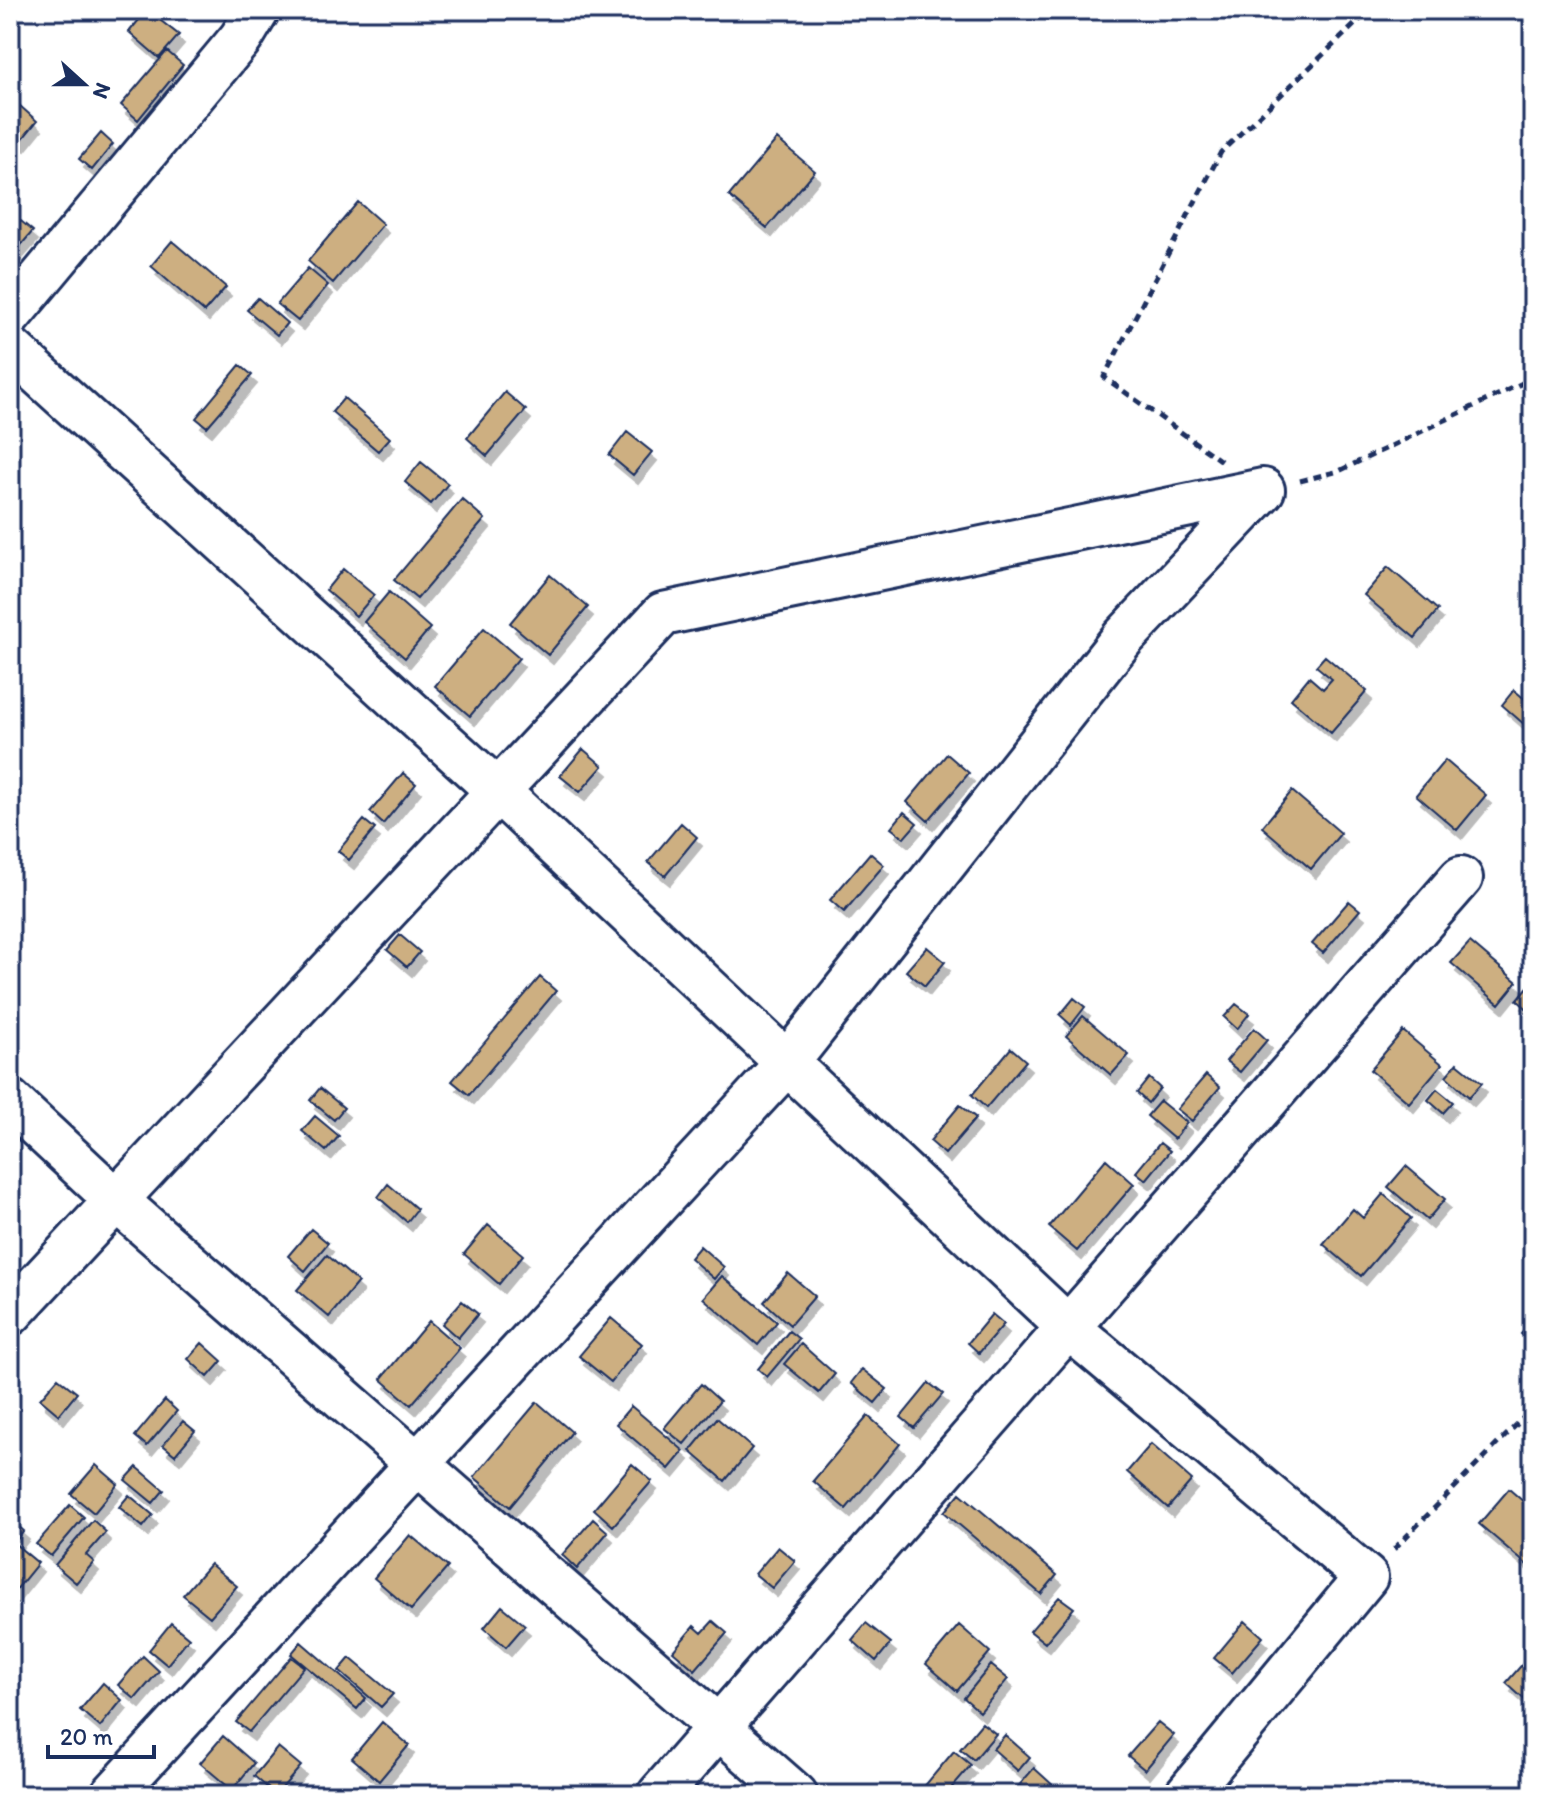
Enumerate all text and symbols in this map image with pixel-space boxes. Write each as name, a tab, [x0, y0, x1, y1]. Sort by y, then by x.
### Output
north arrow	[44, 44, 124, 124]
text: N	[87, 79, 117, 103]
scale bar	[48, 1709, 154, 1759]
text: 20 m	[60, 1722, 113, 1751]

